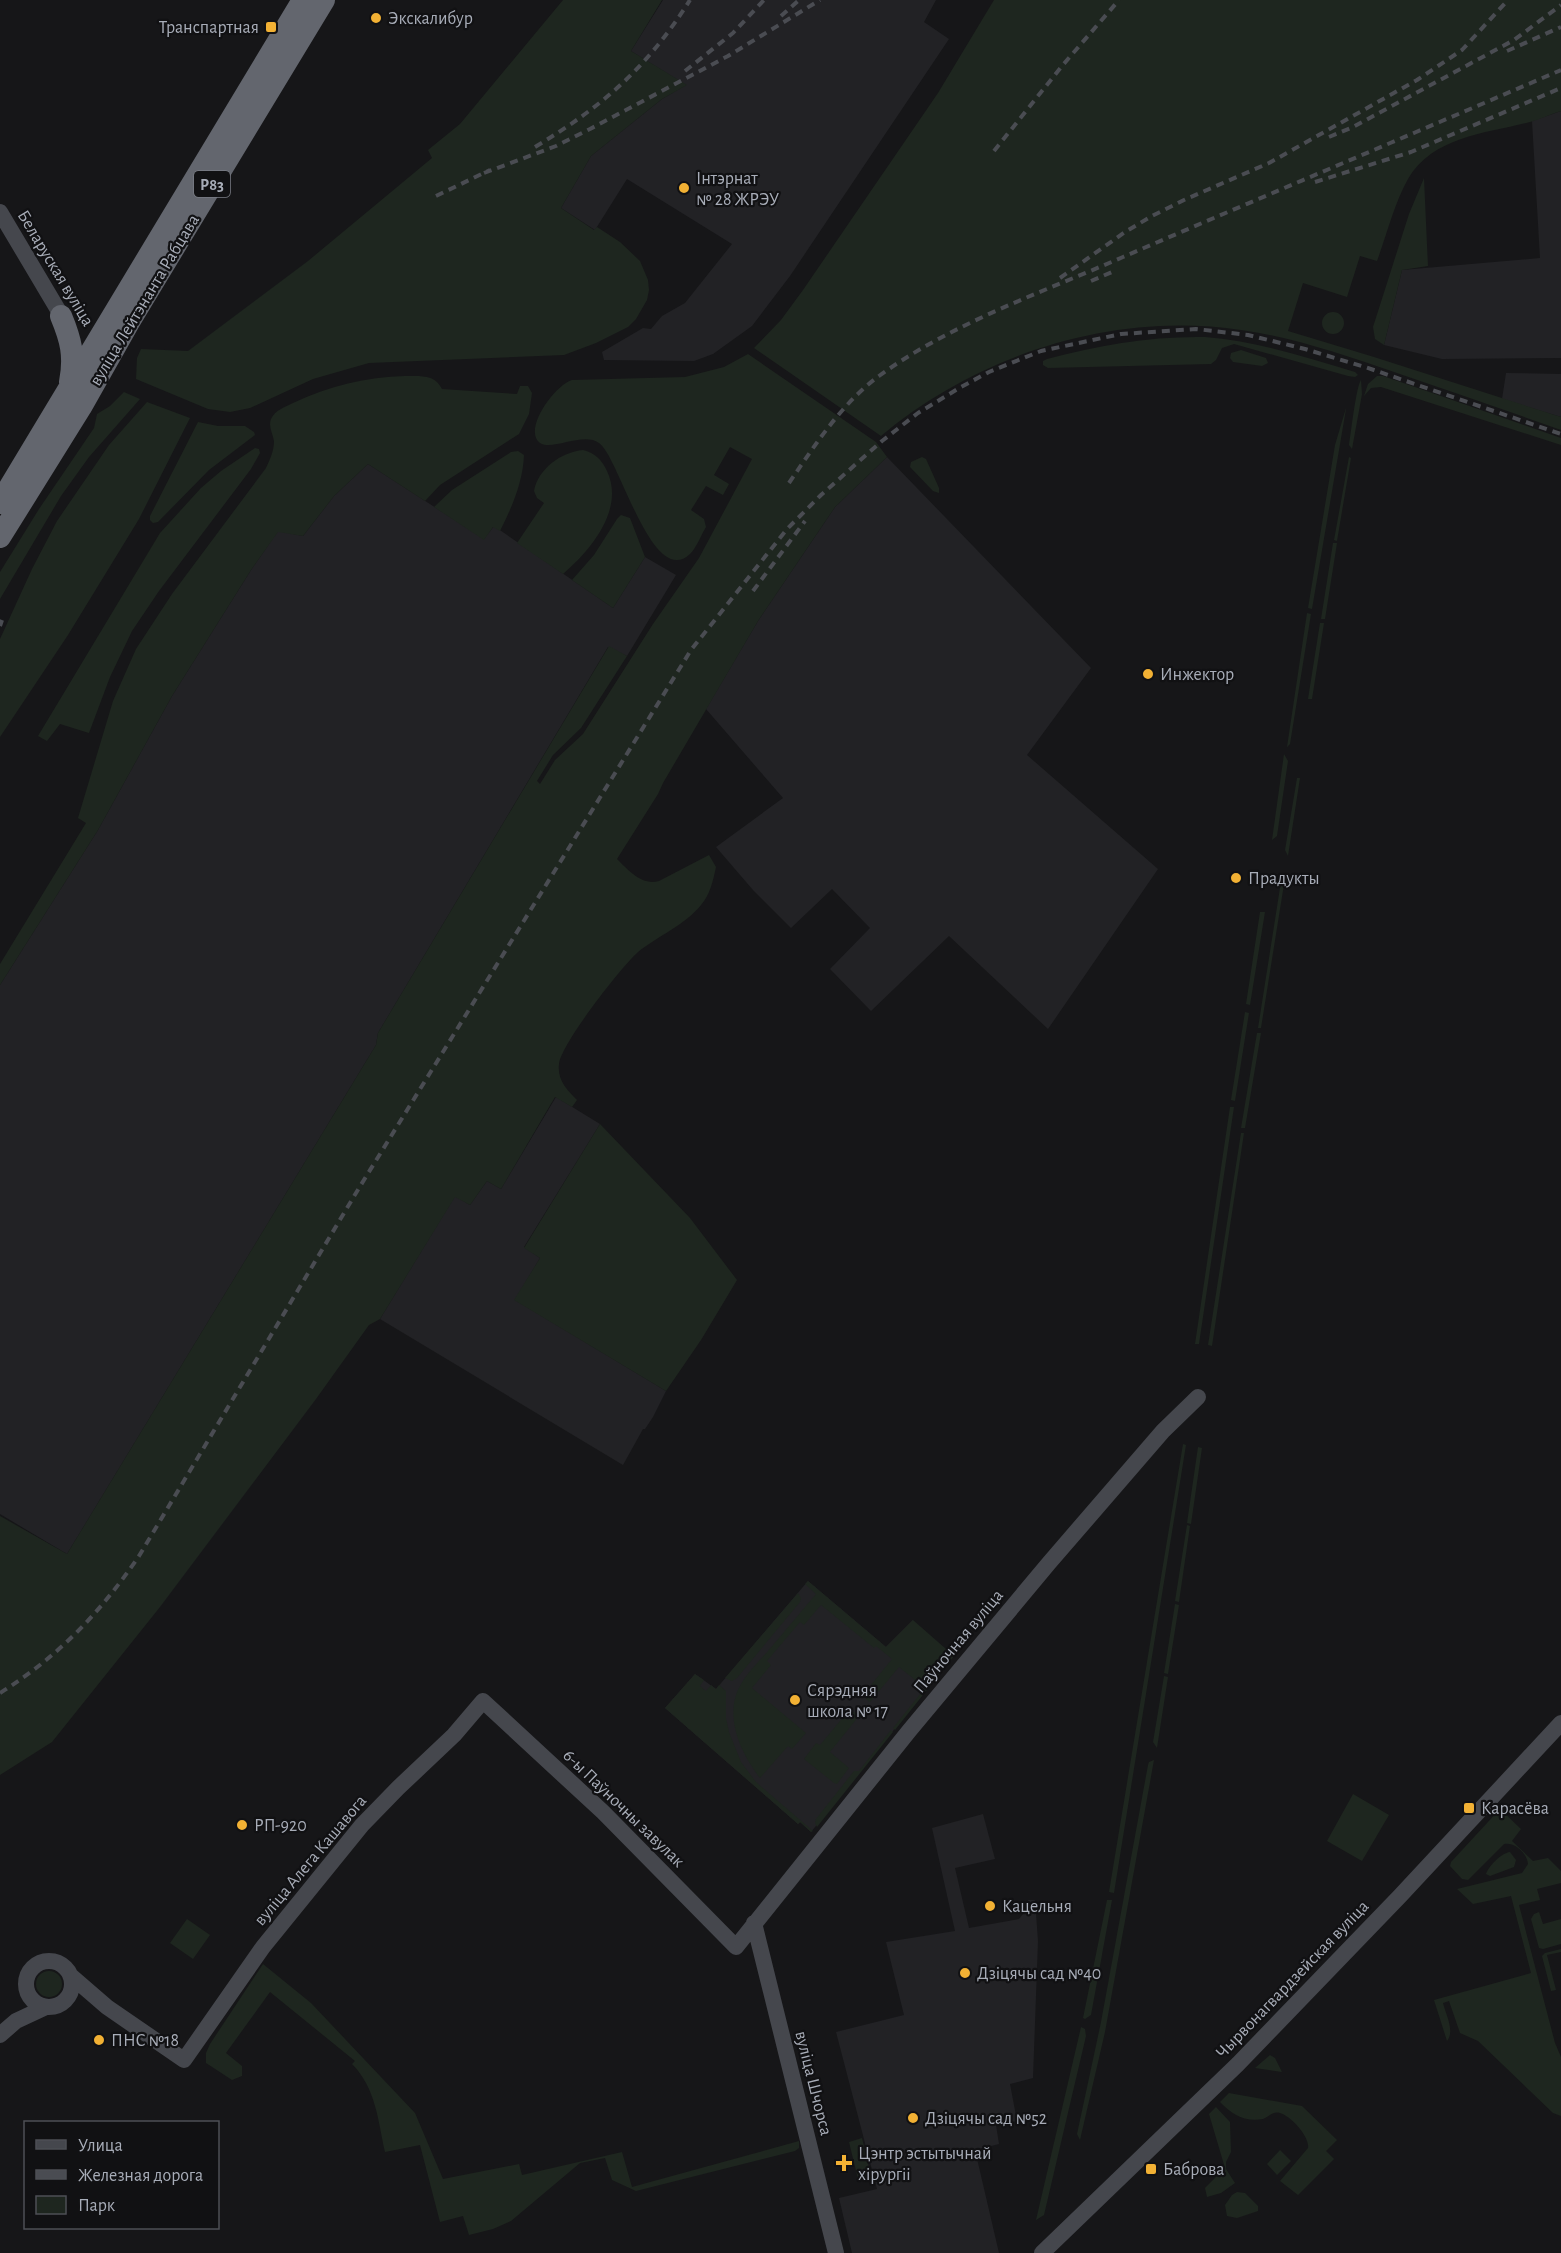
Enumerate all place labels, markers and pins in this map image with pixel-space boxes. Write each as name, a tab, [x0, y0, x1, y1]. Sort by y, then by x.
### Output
place label: Экскалибур	[388, 9, 473, 28]
marker: Экскалибур	[369, 11, 383, 25]
place label: Транспартная	[159, 19, 259, 37]
marker: Транспартная	[264, 20, 278, 34]
place label: Інтэрнат № 28 ЖРЭУ	[696, 170, 779, 209]
marker: Інтэрнат № 28 ЖРЭУ	[677, 181, 691, 195]
place label: Инжектор	[1160, 666, 1234, 684]
marker: Инжектор	[1141, 667, 1155, 681]
place label: Прадукты	[1248, 870, 1320, 888]
marker: Прадукты	[1229, 871, 1243, 885]
place label: Сярэдняя школа № 17	[807, 1682, 888, 1721]
marker: Сярэдняя школа № 17	[788, 1693, 802, 1707]
place label: Карасёва	[1481, 1800, 1549, 1818]
marker: Карасёва	[1462, 1801, 1476, 1815]
place label: РП-920	[254, 1817, 307, 1835]
marker: РП-920	[235, 1818, 249, 1832]
place label: Кацельня	[1002, 1898, 1072, 1916]
marker: Кацельня	[983, 1899, 997, 1913]
place label: Дзіцячы сад №40	[977, 1965, 1101, 1983]
marker: Дзіцячы сад №40	[958, 1966, 972, 1980]
place label: ПНС №18	[111, 2032, 179, 2050]
marker: ПНС №18	[92, 2033, 106, 2047]
place label: Дзіцячы сад №52	[925, 2110, 1047, 2128]
marker: Дзіцячы сад №52	[906, 2111, 920, 2125]
place label: Цэнтр эстытычнай хірургіі	[858, 2145, 991, 2184]
marker: Цэнтр эстытычнай хірургіі	[835, 2154, 853, 2172]
place label: Баброва	[1163, 2160, 1225, 2179]
marker: Баброва	[1144, 2162, 1158, 2176]

